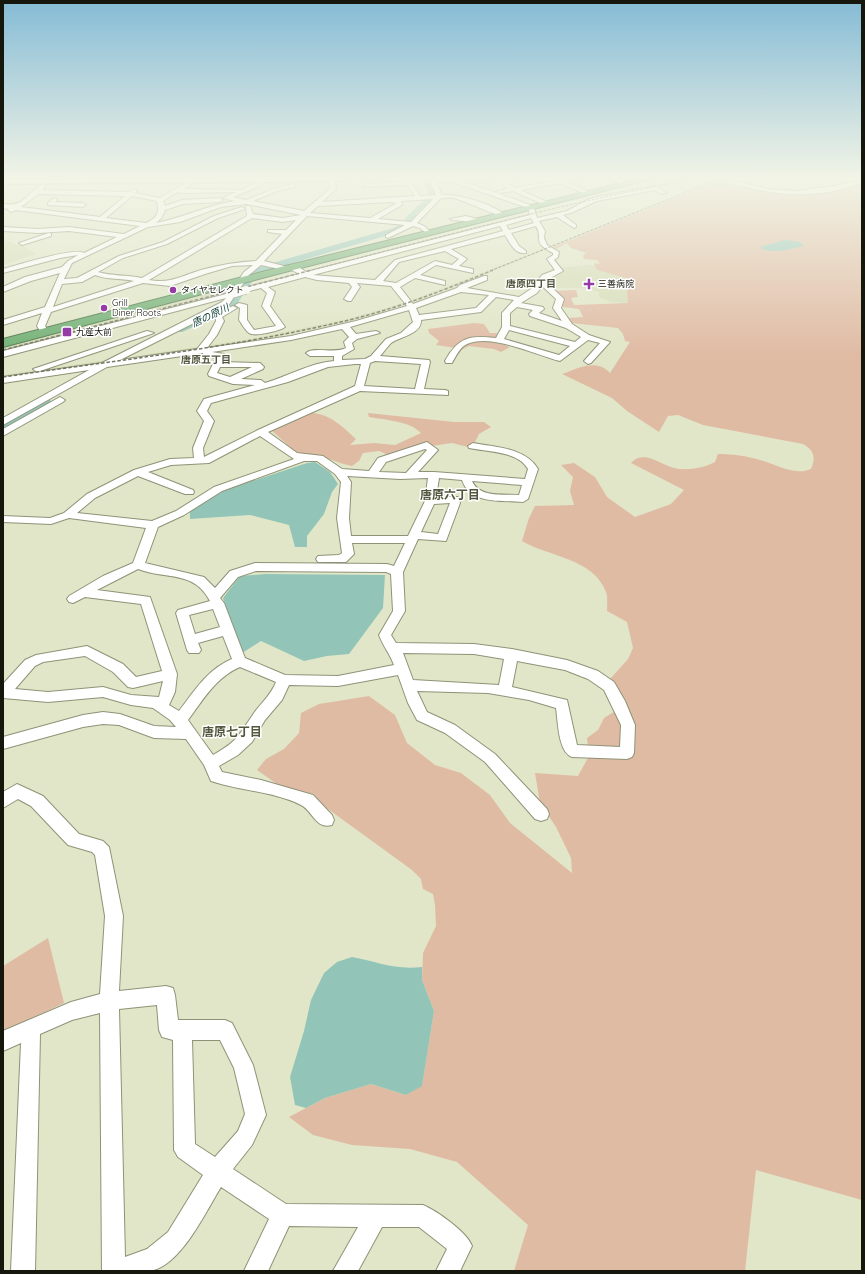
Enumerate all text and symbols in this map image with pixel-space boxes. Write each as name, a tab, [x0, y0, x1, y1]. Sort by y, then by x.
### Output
district label: 唐原四丁目	[506, 277, 556, 290]
marker: 三善病院	[583, 278, 595, 290]
place label: 三善病院	[598, 278, 634, 289]
place label: タイヤセレクト	[181, 284, 244, 295]
marker: タイヤセレクト	[168, 285, 178, 295]
place label: Grill Diner Roots	[112, 297, 161, 318]
water label: 唐の原川	[189, 300, 232, 330]
marker: Grill Diner Roots	[99, 303, 109, 313]
marker: 九産大前	[61, 326, 73, 338]
place label: 九産大前	[76, 326, 112, 337]
district label: 唐原五丁目	[181, 353, 231, 366]
district label: 唐原六丁目	[420, 487, 480, 502]
district label: 唐原七丁目	[202, 724, 262, 739]

